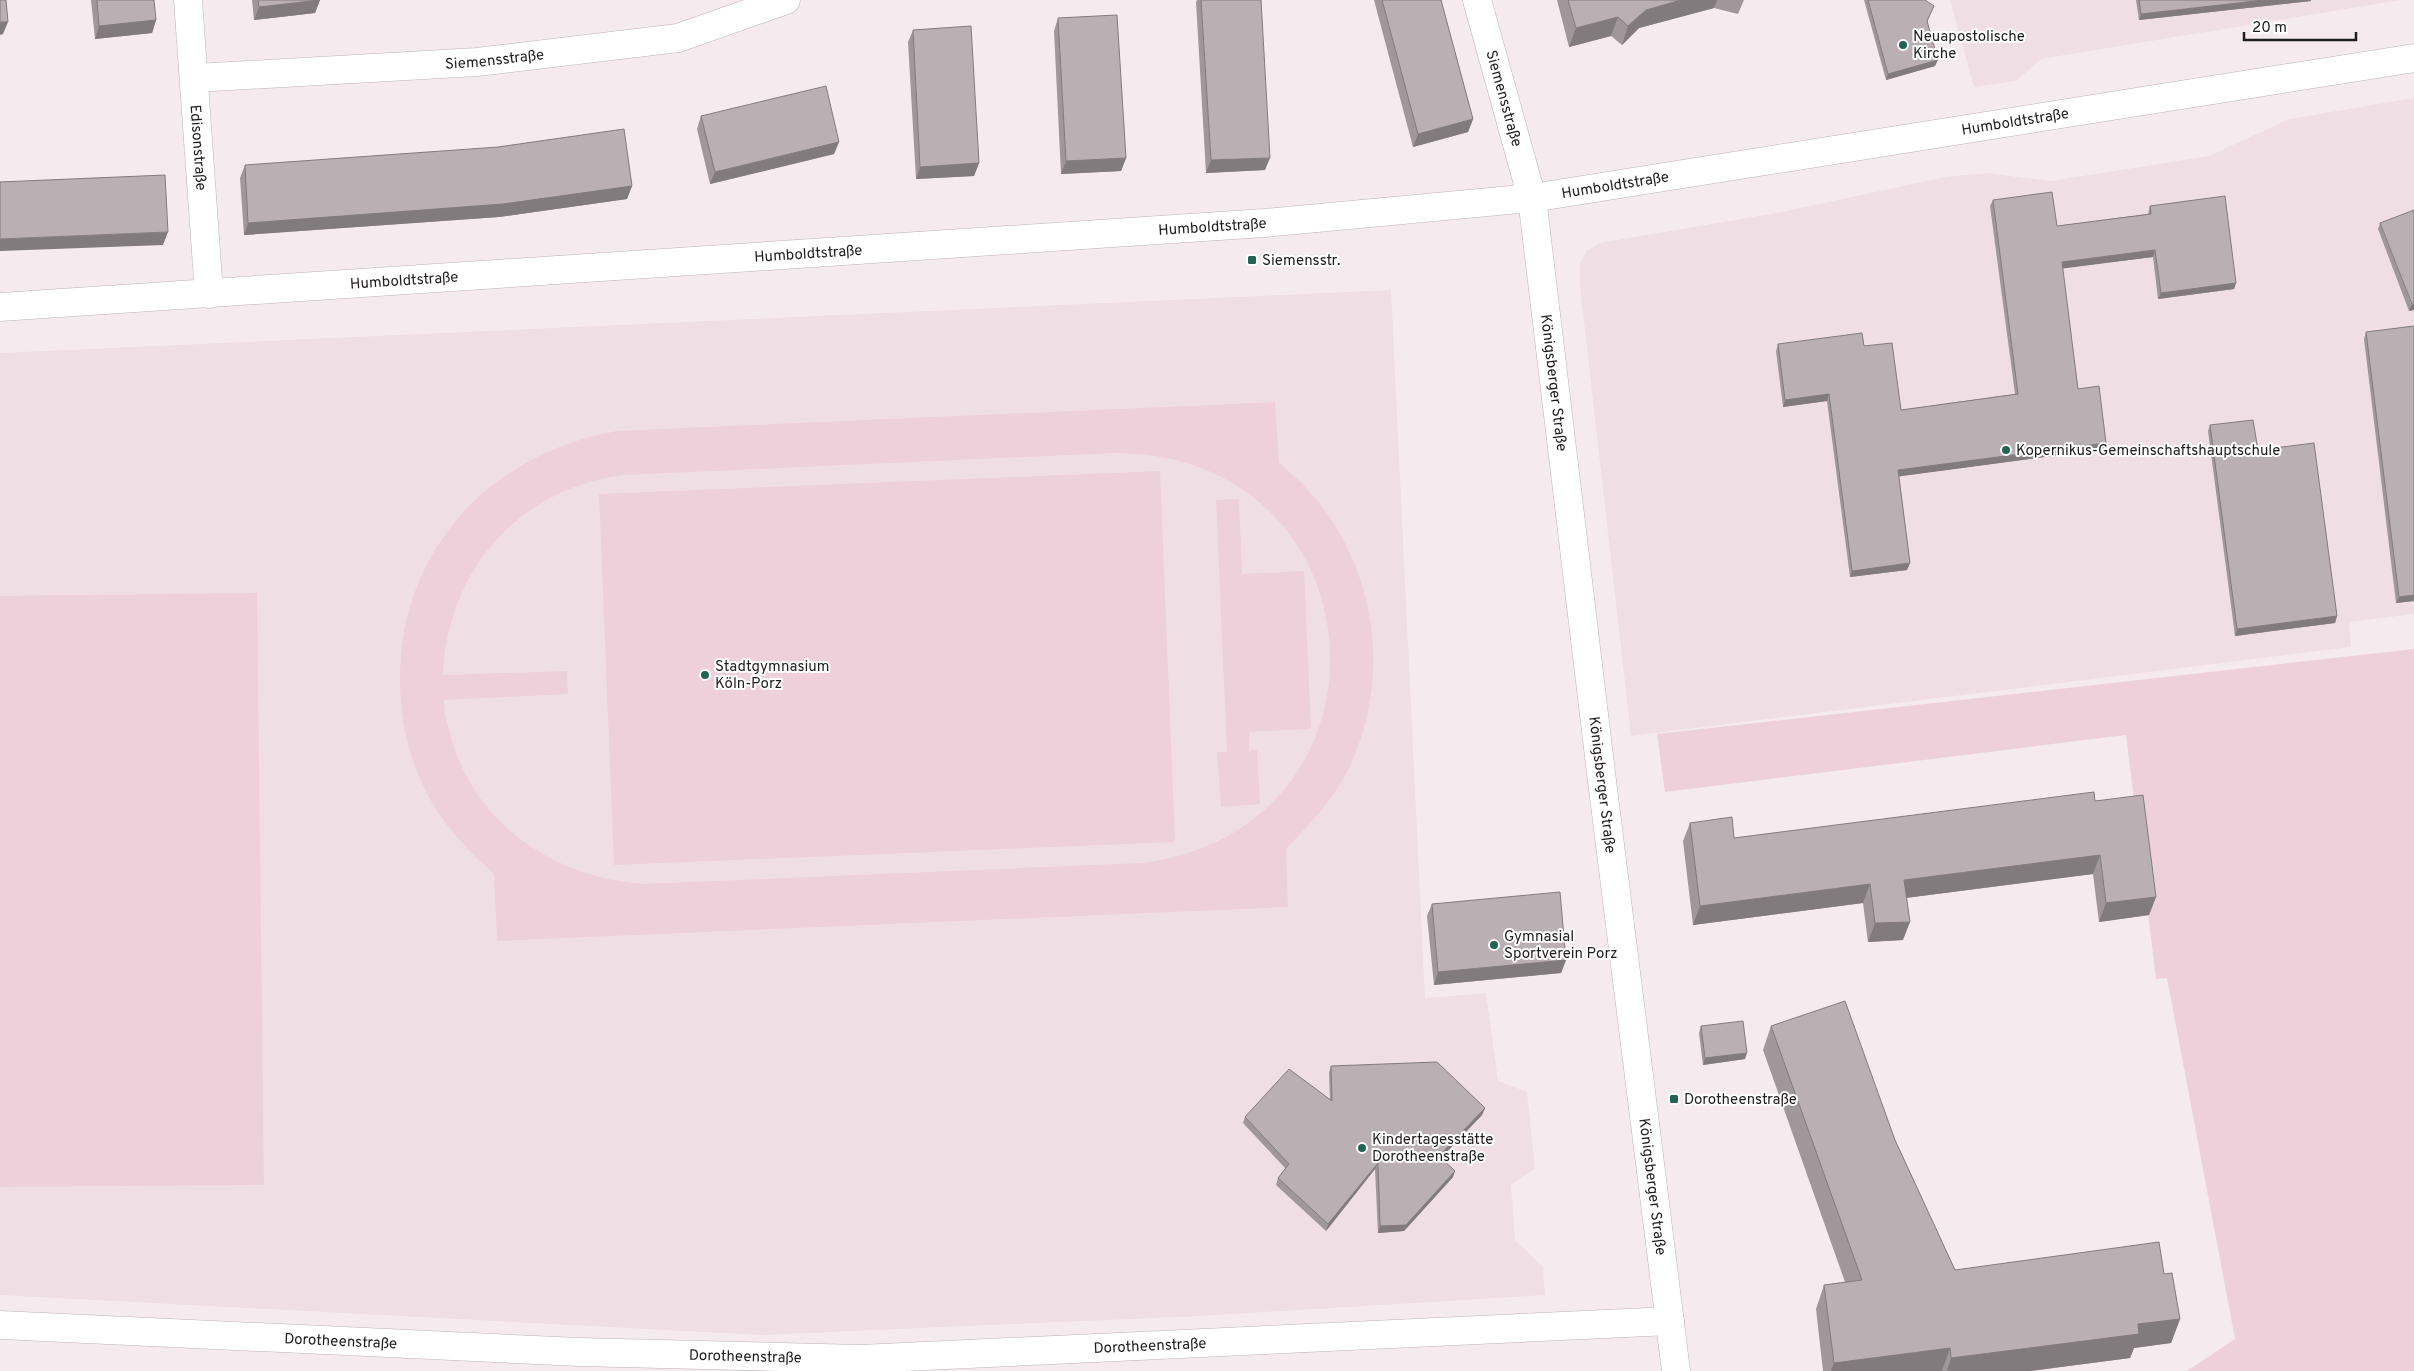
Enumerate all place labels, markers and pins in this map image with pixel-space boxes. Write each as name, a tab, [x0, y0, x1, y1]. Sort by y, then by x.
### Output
place label: Neuapostolische Kirche	[1913, 28, 2025, 64]
marker: Neuapostolische Kirche	[1897, 39, 1909, 51]
place label: Siemensstr.	[1262, 252, 1340, 271]
marker: Siemensstr.	[1246, 254, 1258, 266]
place label: Kopernikus-Gemeinschaftshauptschule	[2016, 442, 2280, 461]
marker: Kopernikus-Gemeinschaftshauptschule	[2000, 444, 2012, 456]
place label: Stadtgymnasium Köln-Porz	[715, 658, 830, 694]
marker: Stadtgymnasium Köln-Porz	[699, 669, 711, 681]
place label: Gymnasial Sportverein Porz	[1504, 928, 1618, 964]
marker: Gymnasial Sportverein Porz	[1488, 939, 1500, 951]
place label: Dorotheenstraße	[1684, 1091, 1797, 1110]
marker: Dorotheenstraße	[1668, 1093, 1680, 1105]
place label: Kindertagesstätte Dorotheenstraße	[1372, 1131, 1493, 1167]
marker: Kindertagesstätte Dorotheenstraße	[1356, 1142, 1368, 1154]

